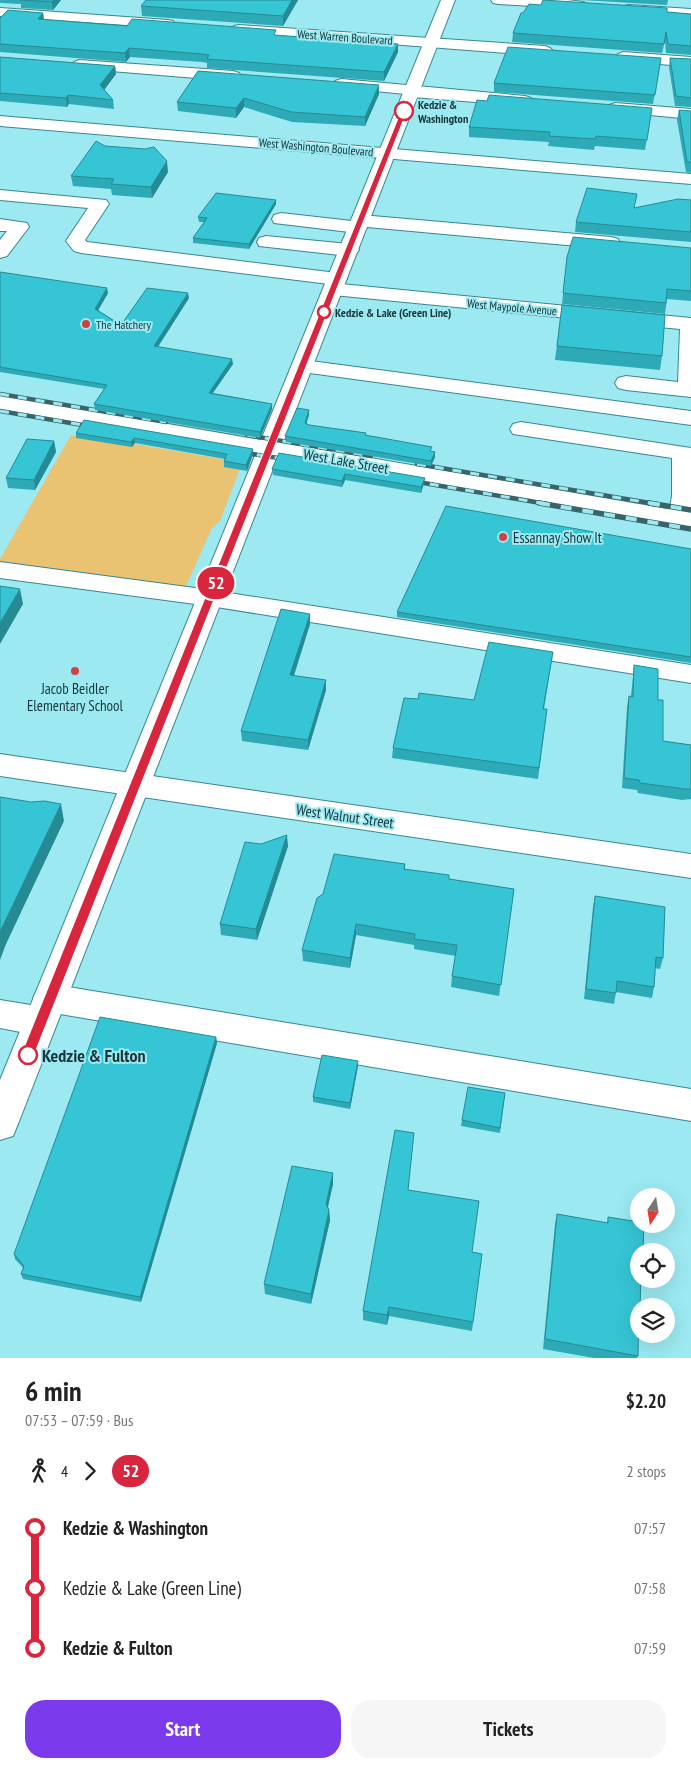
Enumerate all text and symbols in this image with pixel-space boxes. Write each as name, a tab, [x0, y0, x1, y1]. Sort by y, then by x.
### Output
street label: West Warren Boulevard	[297, 26, 393, 48]
place label: Kedzie & Washington	[417, 97, 468, 126]
marker: Kedzie & Washington	[394, 101, 414, 121]
street label: West Washington Boulevard	[258, 135, 374, 159]
street label: West Maypole Avenue	[466, 296, 558, 318]
marker: Kedzie & Lake (Green Line)	[317, 305, 331, 319]
place label: Kedzie & Lake (Green Line)	[335, 305, 451, 320]
place label: The Hatchery	[96, 317, 151, 332]
marker: The Hatchery	[80, 318, 92, 330]
street label: West Lake Street	[302, 444, 390, 478]
place label: Essannay Show It	[513, 528, 602, 547]
marker: Essannay Show It	[497, 531, 509, 543]
line badge: 52	[194, 567, 238, 599]
text: 52	[207, 571, 225, 594]
marker: Jacob Beidler Elementary School	[69, 665, 81, 677]
place label: Jacob Beidler Elementary School	[27, 679, 124, 715]
street label: West Walnut Street	[295, 800, 395, 832]
place label: Kedzie & Fulton	[42, 1044, 146, 1067]
marker: Kedzie & Fulton	[18, 1045, 38, 1065]
north arrow	[630, 1188, 675, 1232]
map controls	[630, 1188, 675, 1343]
button: locate	[630, 1243, 675, 1288]
button: layers	[630, 1298, 675, 1343]
text: 6 min	[25, 1372, 82, 1409]
text: $2.20	[626, 1389, 666, 1413]
text: 07:53 – 07:59 · Bus	[25, 1410, 133, 1430]
icon: walk	[25, 1457, 53, 1485]
icon: forward	[76, 1457, 104, 1485]
text: 52	[122, 1459, 139, 1482]
text: 4	[61, 1461, 68, 1481]
text: 2 stops	[626, 1461, 666, 1481]
text: Kedzie & Washington	[63, 1516, 208, 1540]
text: 07:57	[634, 1518, 666, 1538]
text: Kedzie & Lake (Green Line)	[63, 1576, 241, 1600]
text: 07:58	[634, 1578, 666, 1598]
text: Kedzie & Fulton	[63, 1636, 172, 1660]
text: 07:59	[634, 1638, 666, 1658]
button: Start	[25, 1700, 341, 1758]
button: Tickets	[351, 1700, 666, 1758]

